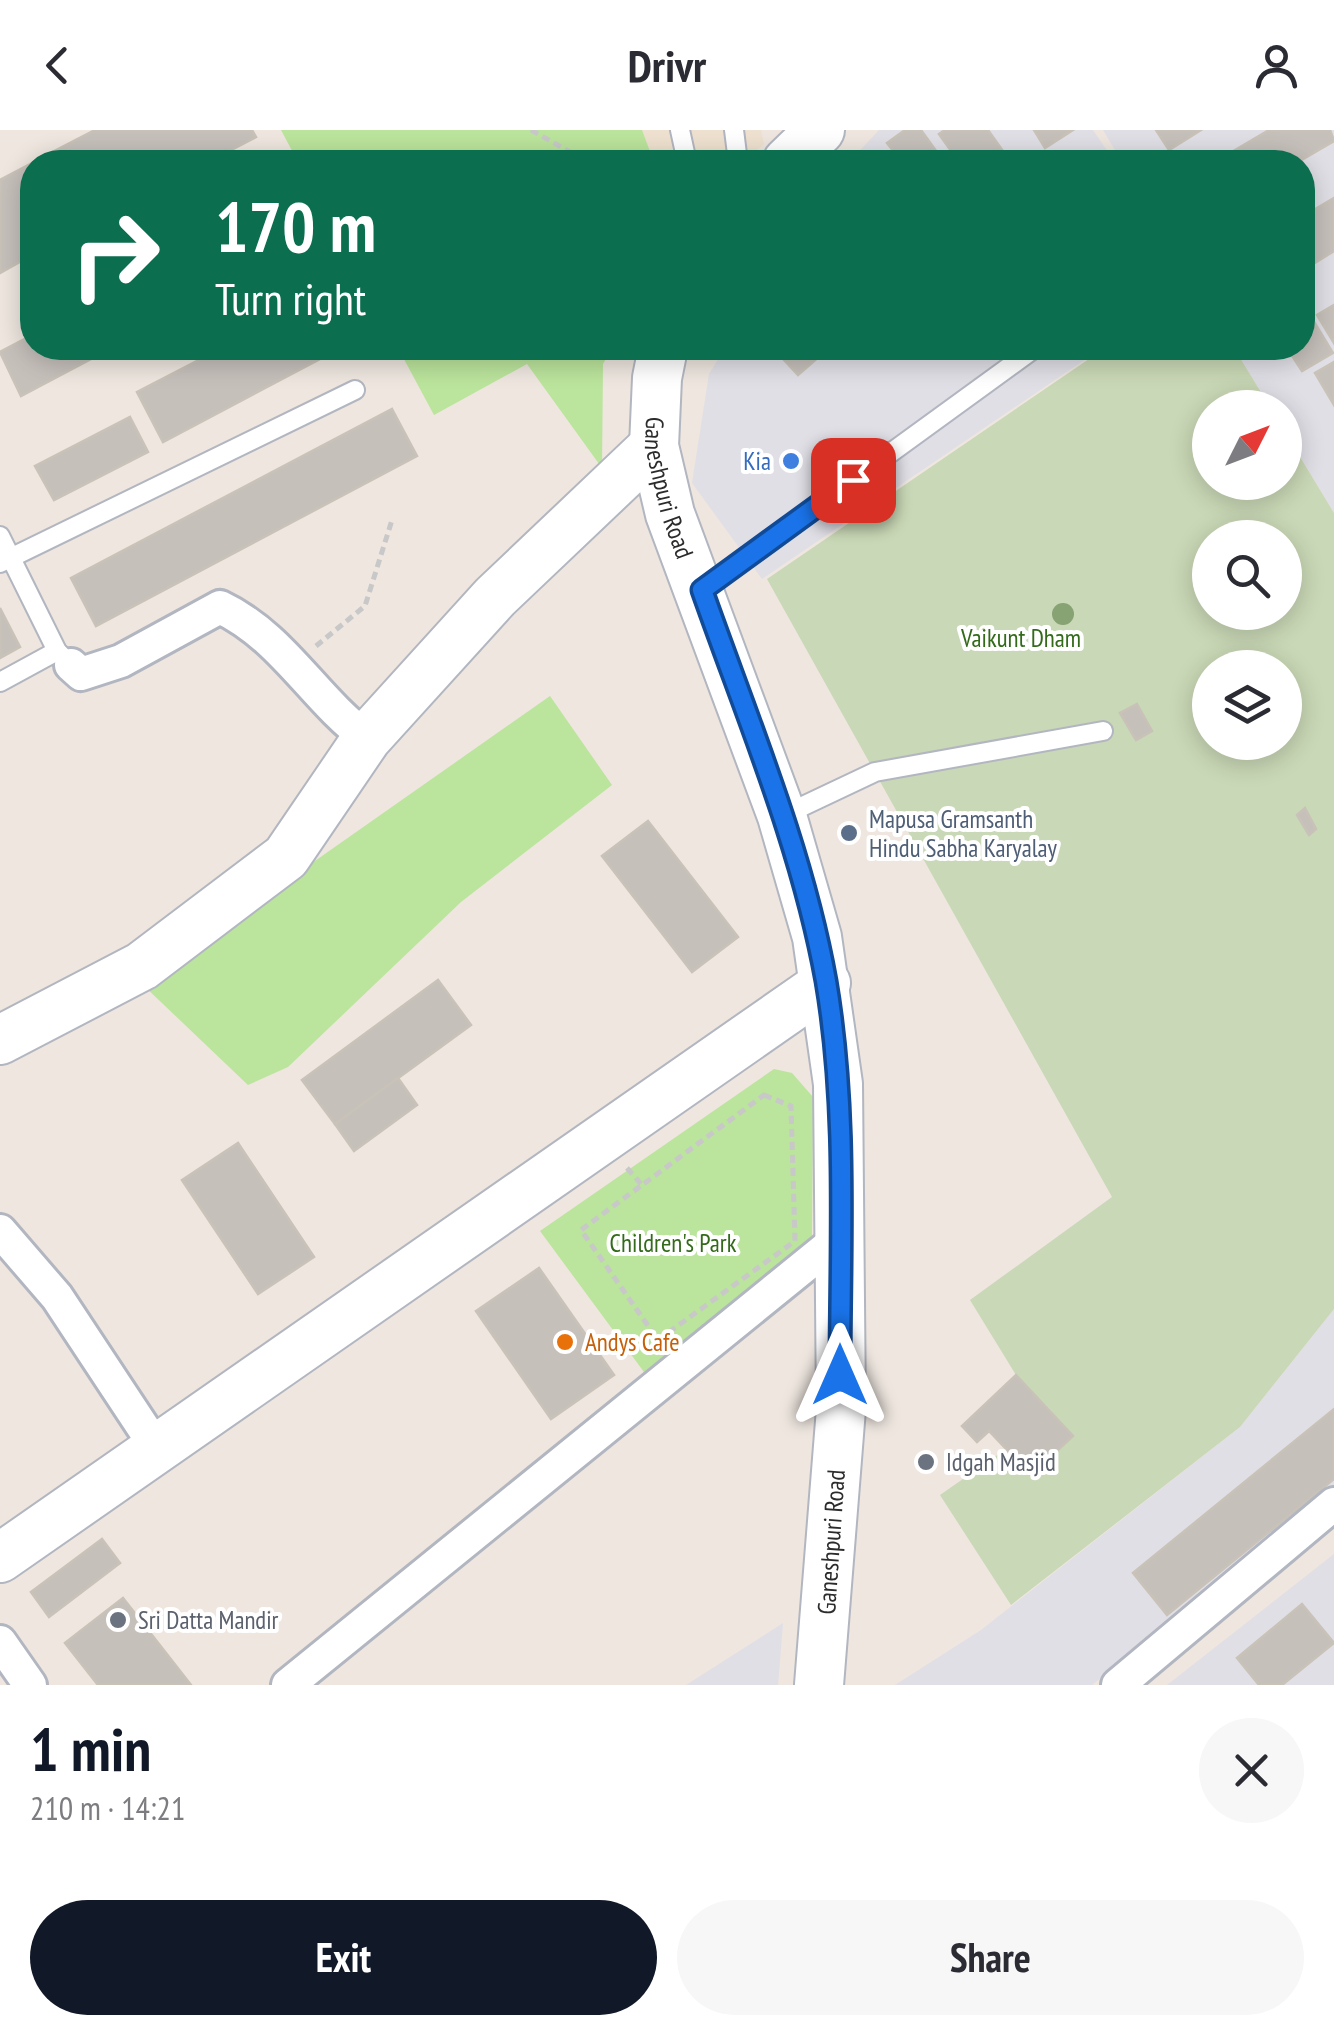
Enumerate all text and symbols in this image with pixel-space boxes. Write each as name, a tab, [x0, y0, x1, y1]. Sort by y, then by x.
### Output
text: Drivr	[628, 36, 706, 94]
icon: back	[30, 38, 85, 93]
icon: person	[1249, 38, 1304, 93]
text: 170 m	[215, 181, 376, 271]
icon: right	[50, 190, 180, 320]
text: Turn right	[215, 269, 366, 327]
north arrow	[1192, 390, 1302, 500]
map controls	[1192, 390, 1302, 760]
street label: Ganeshpuri Road	[638, 416, 701, 563]
pin	[811, 438, 896, 523]
place label: Kia	[743, 445, 771, 477]
marker: Kia	[780, 450, 802, 472]
icon: arrive	[826, 453, 881, 508]
button: search	[1192, 520, 1302, 630]
park label: Vaikunt Dham	[960, 622, 1081, 654]
button: layers	[1192, 650, 1302, 760]
place label: Mapusa Gramsanth Hindu Sabha Karyalay	[869, 803, 1058, 864]
marker: Mapusa Gramsanth Hindu Sabha Karyalay	[838, 822, 860, 844]
park label: Children's Park	[610, 1227, 737, 1259]
position arrow	[788, 1323, 892, 1427]
place label: Andys Cafe	[585, 1326, 679, 1358]
marker: Andys Cafe	[554, 1331, 576, 1353]
place label: Idgah Masjid	[946, 1446, 1056, 1478]
marker: Idgah Masjid	[915, 1451, 937, 1473]
street label: Ganeshpuri Road	[810, 1469, 852, 1615]
place label: Sri Datta Mandir	[138, 1604, 279, 1636]
marker: Sri Datta Mandir	[107, 1609, 129, 1631]
text: 1 min	[30, 1710, 151, 1788]
button: close	[1199, 1718, 1304, 1823]
text: 210 m · 14:21	[30, 1787, 185, 1829]
button: Exit	[30, 1900, 657, 2015]
button: Share	[677, 1900, 1304, 2015]

